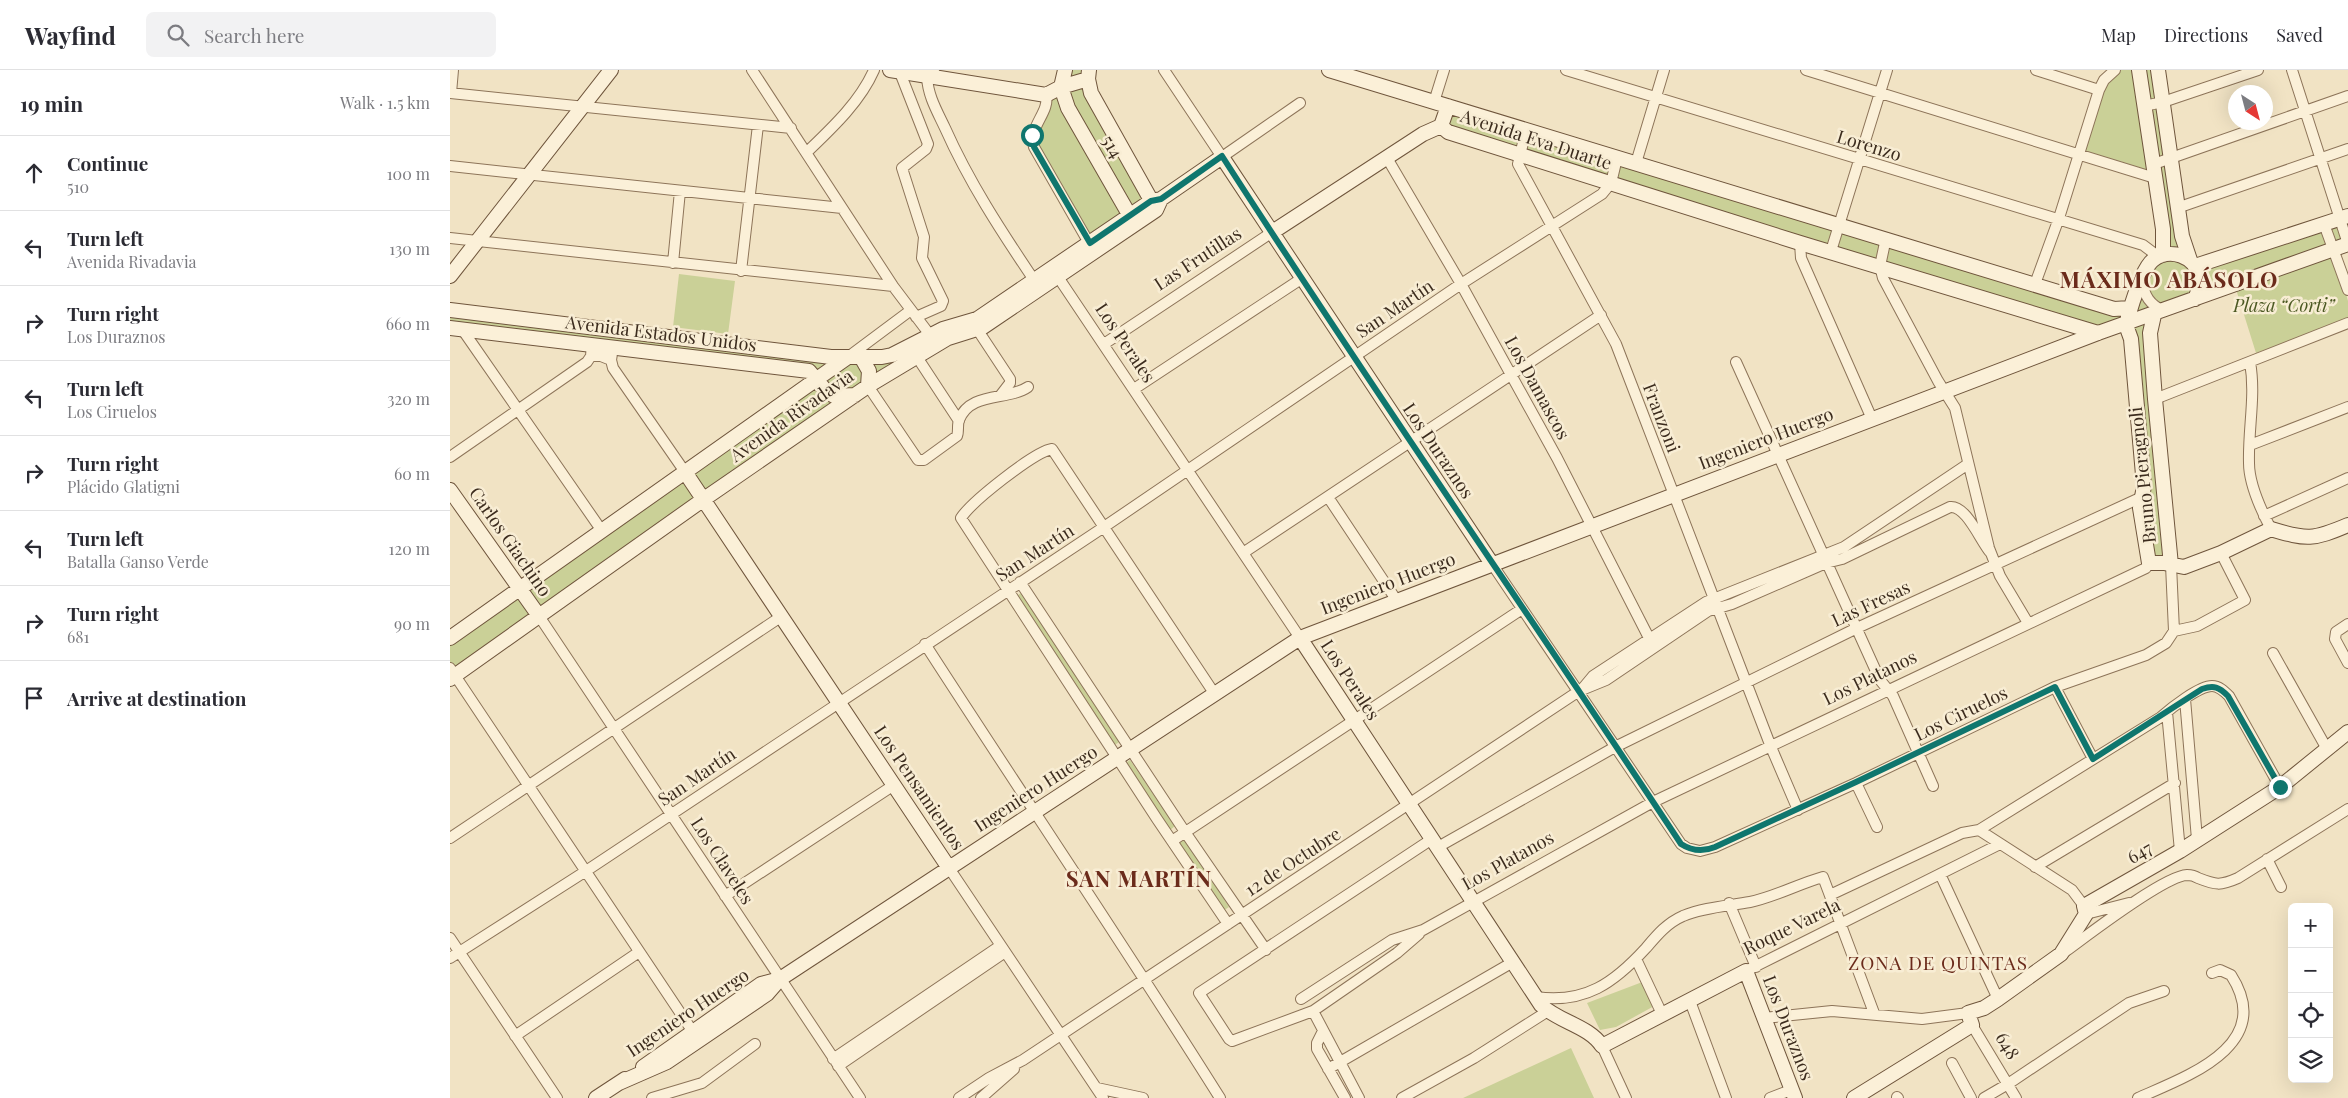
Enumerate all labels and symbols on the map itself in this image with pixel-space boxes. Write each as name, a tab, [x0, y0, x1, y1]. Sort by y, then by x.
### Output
north arrow	[2228, 85, 2273, 130]
street label: Avenida Eva Duarte	[1457, 103, 1615, 175]
route start	[1021, 124, 1044, 147]
street label: Lorenzo	[1834, 124, 1905, 166]
street label: 514	[1097, 131, 1129, 163]
street label: Las Frutillas	[1149, 221, 1246, 295]
district label: MÁXIMO ABÁSOLO	[2060, 264, 2278, 294]
street label: San Martín	[1351, 273, 1438, 343]
park label: Plaza “Corti”	[2232, 293, 2335, 317]
street label: Los Perales	[1090, 298, 1161, 387]
street label: Avenida Estados Unidos	[563, 309, 758, 357]
street label: Los Damascos	[1500, 332, 1576, 443]
street label: Avenida Rivadavia	[724, 364, 858, 467]
street label: Franzoni	[1638, 380, 1686, 456]
street label: Los Duraznos	[1398, 398, 1480, 503]
street label: Ingeniero Huergo	[1695, 401, 1837, 475]
street label: Bruno Pieragnoli	[2123, 406, 2161, 544]
street label: Carlos Giachino	[464, 482, 558, 601]
street label: San Martín	[991, 518, 1078, 586]
street label: Ingeniero Huergo	[1317, 546, 1459, 620]
street label: Las Fresas	[1827, 574, 1914, 632]
street label: Los Perales	[1316, 635, 1386, 724]
street label: Los Platanos	[1819, 644, 1920, 710]
street label: Los Ciruelos	[1910, 680, 2011, 746]
street label: Los Pensamientos	[869, 720, 970, 854]
street label: Ingeniero Huergo	[969, 739, 1102, 837]
street label: San Martín	[653, 741, 740, 811]
route end	[2269, 776, 2292, 799]
street label: Los Claveles	[686, 812, 760, 909]
street label: 12 de Octubre	[1240, 821, 1345, 901]
street label: Los Platanos	[1457, 825, 1558, 895]
street label: 647	[2123, 835, 2157, 869]
district label: SAN MARTÍN	[1066, 863, 1212, 893]
street label: Roque Varela	[1739, 892, 1844, 960]
district label: ZONA DE QUINTAS	[1848, 949, 2028, 975]
street label: Ingeniero Huergo	[622, 962, 753, 1062]
street label: Los Duraznos	[1758, 972, 1820, 1084]
street label: 648	[1990, 1027, 2025, 1063]

